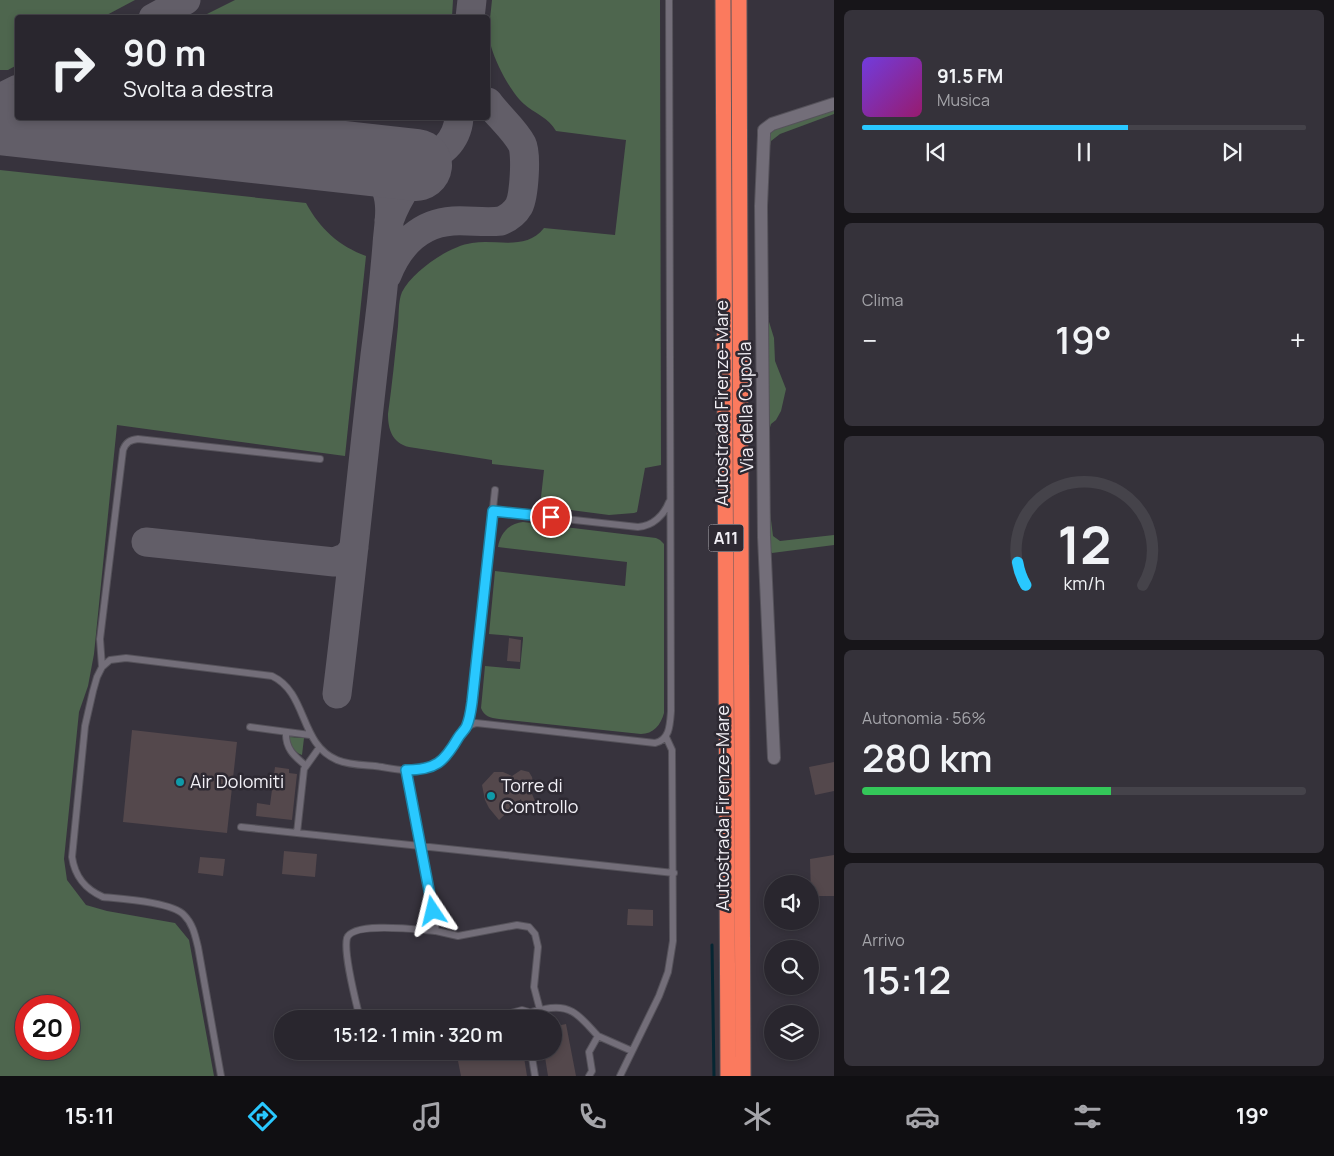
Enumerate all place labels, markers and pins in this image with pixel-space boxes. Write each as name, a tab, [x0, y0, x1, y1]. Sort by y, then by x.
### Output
pin	[530, 496, 572, 538]
place label: Air Dolomiti	[190, 769, 284, 793]
place label: Torre di Controllo	[501, 773, 578, 818]
marker: Air Dolomiti	[174, 776, 186, 788]
marker: Torre di Controllo	[485, 790, 497, 802]

